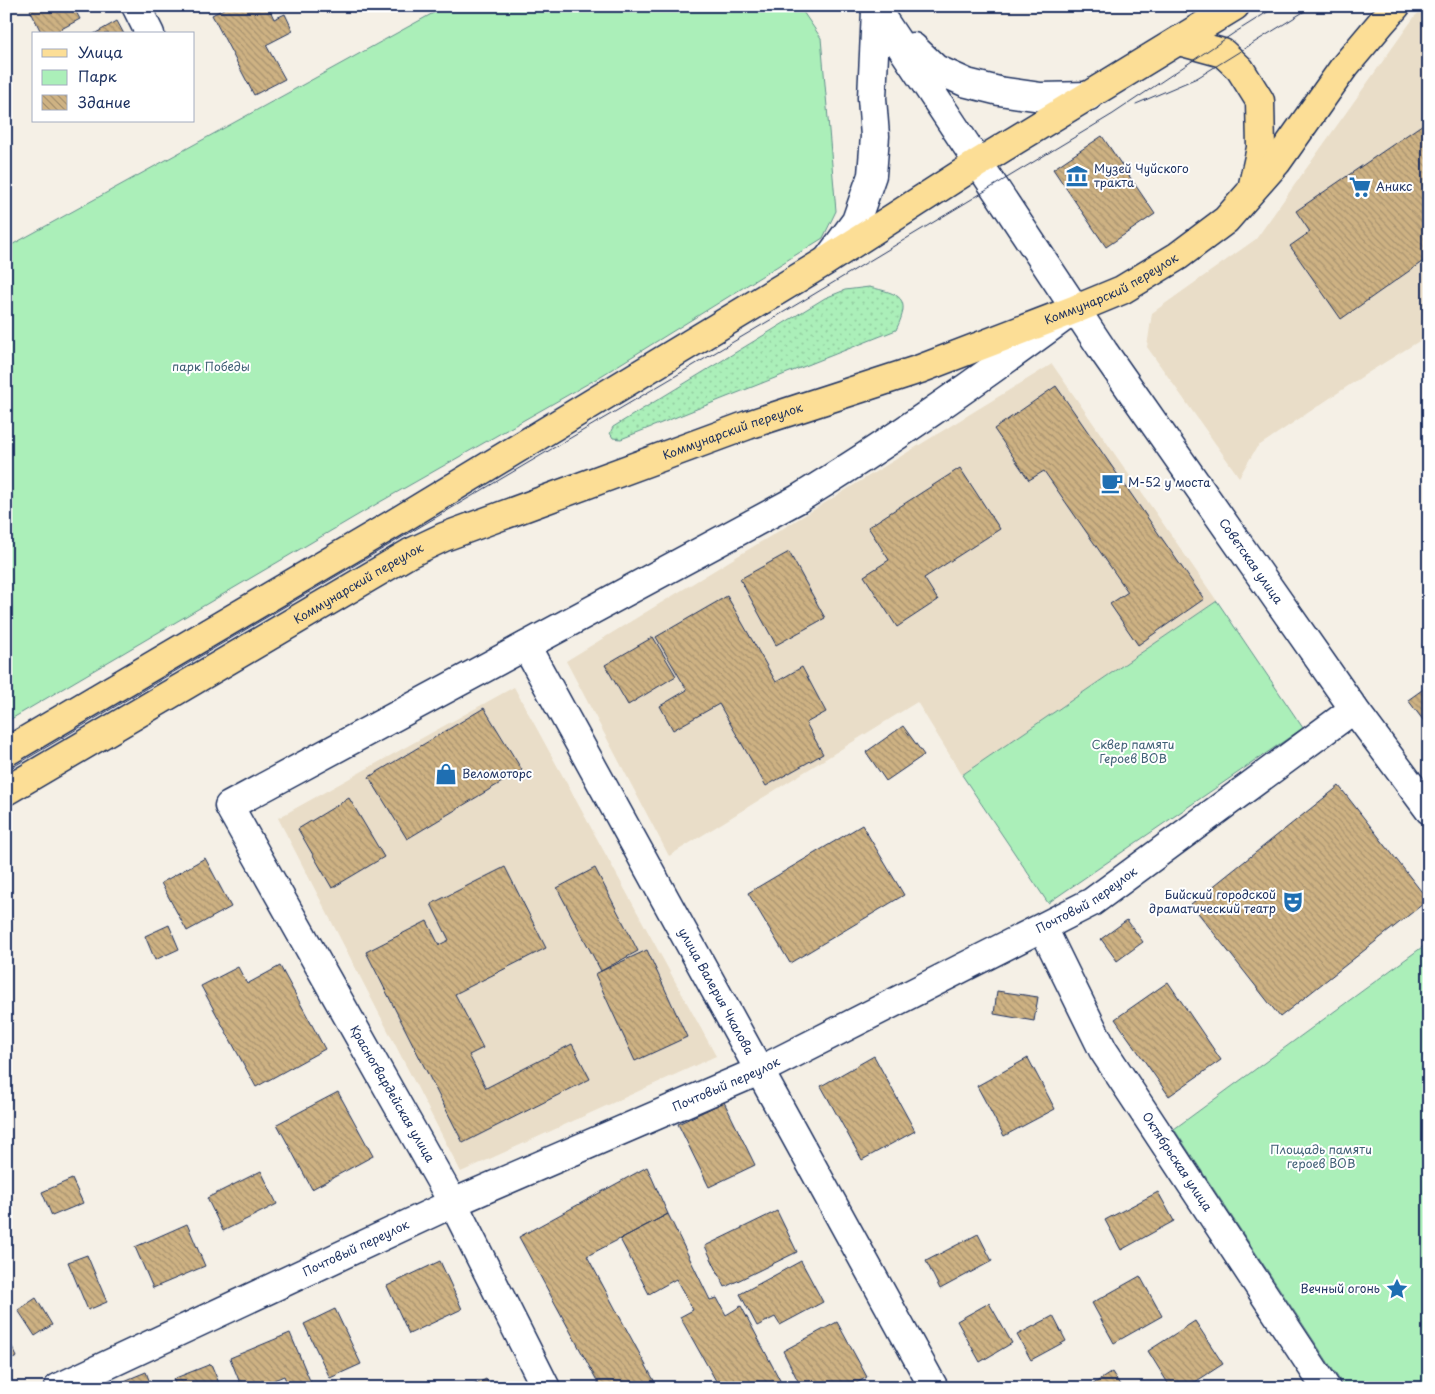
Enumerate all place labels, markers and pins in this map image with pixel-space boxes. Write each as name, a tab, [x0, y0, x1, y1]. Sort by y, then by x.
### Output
place label: Музей Чуйского тракта	[1094, 159, 1189, 191]
museum icon: Музей Чуйского тракта	[1064, 163, 1090, 189]
supermarket icon: Аникс	[1347, 174, 1373, 200]
place label: Аникс	[1376, 177, 1412, 195]
cafe icon: М-52 у моста	[1099, 470, 1125, 496]
place label: М-52 у моста	[1128, 473, 1211, 491]
shop icon: Веломоторс	[433, 761, 459, 787]
place label: Веломоторс	[462, 764, 532, 782]
place label: Бийский городской драматический театр	[1149, 885, 1276, 917]
theatre icon: Бийский городской драматический театр	[1280, 889, 1306, 915]
place icon: Вечный огонь	[1384, 1276, 1410, 1302]
place label: Вечный огонь	[1300, 1279, 1380, 1297]

